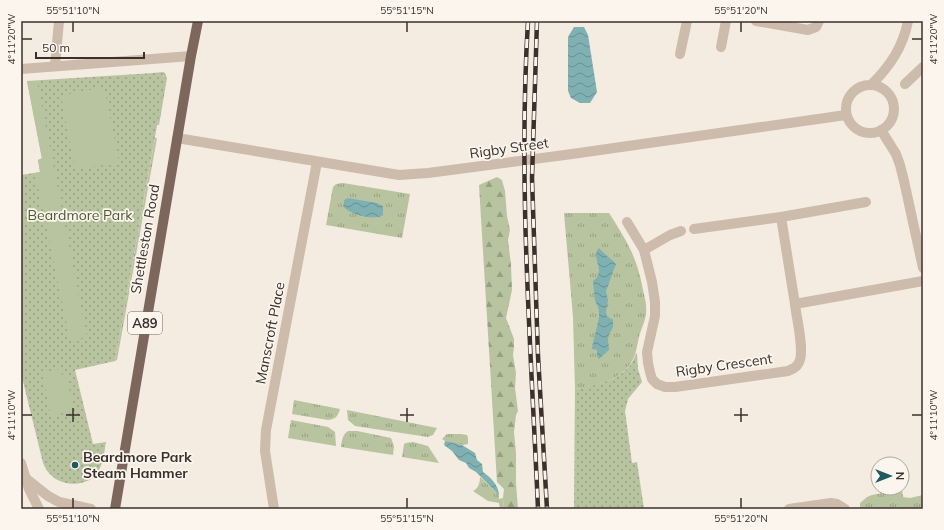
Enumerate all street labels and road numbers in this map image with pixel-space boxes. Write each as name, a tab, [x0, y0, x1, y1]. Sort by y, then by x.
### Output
street label: Rigby Street	[468, 134, 550, 162]
street label: Shettleston Road	[127, 183, 163, 295]
street label: Manscroft Place	[251, 280, 289, 386]
road number: A89	[128, 312, 162, 334]
street label: Rigby Crescent	[674, 349, 774, 381]

